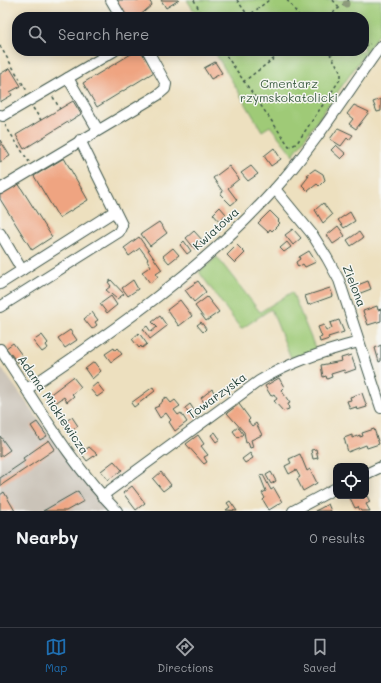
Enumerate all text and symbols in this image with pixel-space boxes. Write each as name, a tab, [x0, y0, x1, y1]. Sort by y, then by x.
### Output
search box	[12, 12, 369, 56]
icon: search	[26, 23, 48, 45]
text: Search here	[58, 24, 149, 44]
park label: Cmentarz rzymskokatolicki	[240, 75, 338, 105]
street label: Kwiatowa	[189, 203, 242, 253]
street label: Zielona	[339, 262, 370, 309]
street label: Adama Mickiewicza	[15, 352, 93, 457]
street label: Towarzyska	[184, 368, 249, 422]
map controls	[333, 463, 369, 499]
button: locate	[333, 463, 369, 499]
text: Nearby	[16, 526, 78, 548]
text: 0 results	[310, 529, 365, 546]
tab: Map	[45, 636, 67, 675]
tab: Directions	[157, 636, 213, 675]
tab: Saved	[303, 636, 336, 675]

